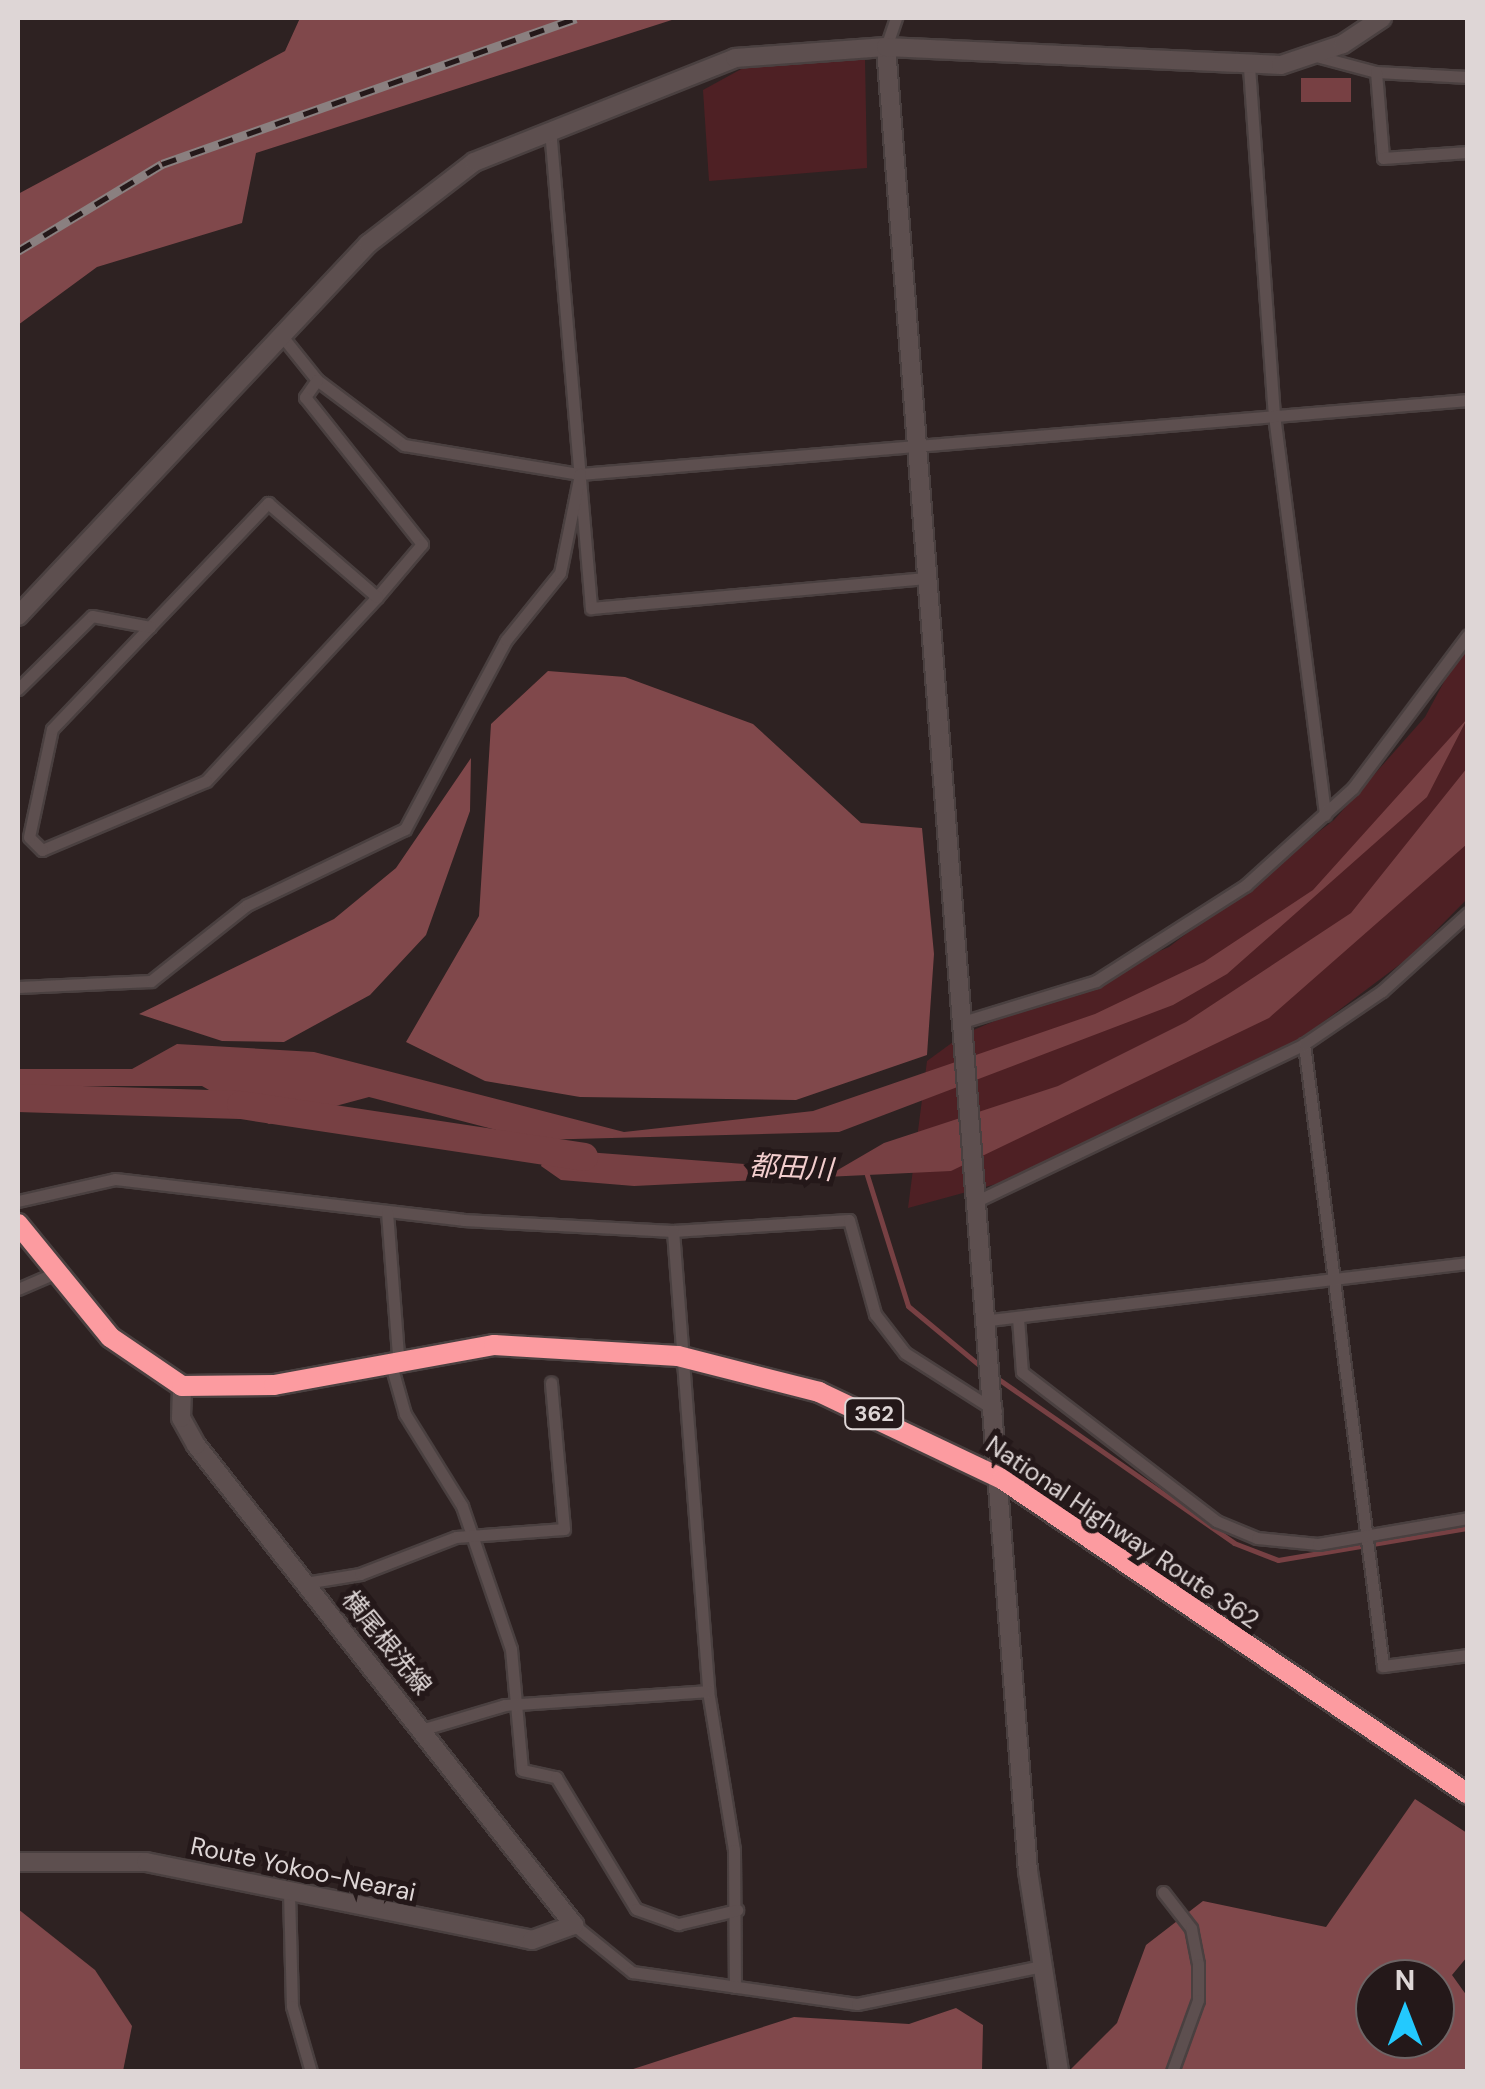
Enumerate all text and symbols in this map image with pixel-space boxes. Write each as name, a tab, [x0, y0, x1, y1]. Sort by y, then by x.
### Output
water label: 都田川	[748, 1149, 834, 1187]
road number: 362	[844, 1397, 904, 1431]
street label: National Highway Route 362	[980, 1430, 1264, 1636]
street label: 横尾根洗線	[335, 1585, 437, 1701]
street label: Route Yokoo-Nearai	[188, 1831, 418, 1909]
north arrow	[1355, 1959, 1455, 2059]
text: N	[1395, 1962, 1415, 1999]

